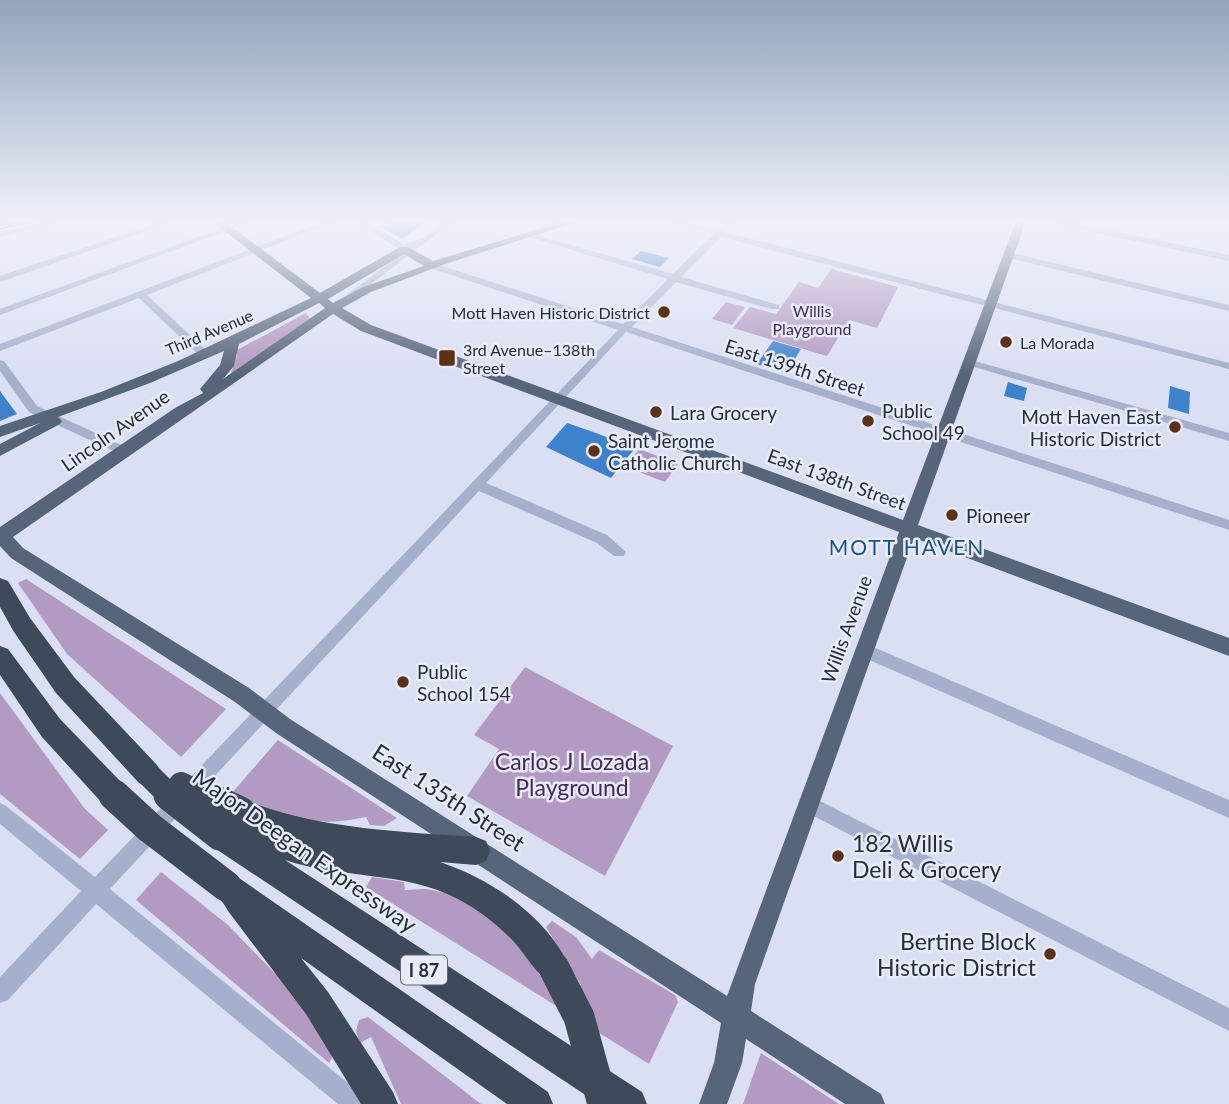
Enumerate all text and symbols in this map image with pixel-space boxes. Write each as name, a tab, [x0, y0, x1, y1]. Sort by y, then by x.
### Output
park label: Willis Playground	[773, 301, 851, 338]
place label: Mott Haven Historic District	[452, 303, 650, 322]
marker: Mott Haven Historic District	[656, 304, 672, 320]
street label: Third Avenue	[162, 305, 256, 359]
place label: La Morada	[1020, 333, 1095, 352]
street label: East 139th Street	[722, 334, 868, 400]
marker: La Morada	[998, 334, 1014, 350]
place label: 3rd Avenue–138th Street	[463, 340, 595, 377]
marker: 3rd Avenue–138th Street	[437, 348, 457, 368]
street label: Lincoln Avenue	[56, 384, 174, 476]
place label: Public School 49	[882, 399, 965, 444]
place label: Lara Grocery	[670, 401, 777, 424]
marker: Lara Grocery	[648, 404, 664, 420]
place label: Mott Haven East Historic District	[1021, 405, 1161, 450]
marker: Public School 49	[860, 413, 876, 429]
marker: Mott Haven East Historic District	[1167, 419, 1183, 435]
place label: Saint Jerome Catholic Church	[608, 429, 741, 474]
marker: Saint Jerome Catholic Church	[586, 443, 602, 459]
street label: East 138th Street	[765, 443, 910, 515]
place label: Pioneer	[966, 504, 1030, 527]
marker: Pioneer	[944, 507, 960, 523]
district label: MOTT HAVEN	[829, 534, 985, 559]
street label: Willis Avenue	[816, 572, 876, 686]
place label: Public School 154	[417, 660, 511, 705]
marker: Public School 154	[395, 674, 411, 690]
street label: East 135th Street	[367, 737, 531, 857]
park label: Carlos J Lozada Playground	[495, 747, 649, 801]
street label: Major Deegan Expressway	[188, 762, 423, 938]
place label: 182 Willis Deli & Grocery	[852, 829, 1001, 883]
marker: 182 Willis Deli & Grocery	[830, 848, 846, 864]
place label: Bertine Block Historic District	[877, 927, 1037, 981]
marker: Bertine Block Historic District	[1042, 946, 1058, 962]
road number: I 87	[401, 956, 447, 985]

